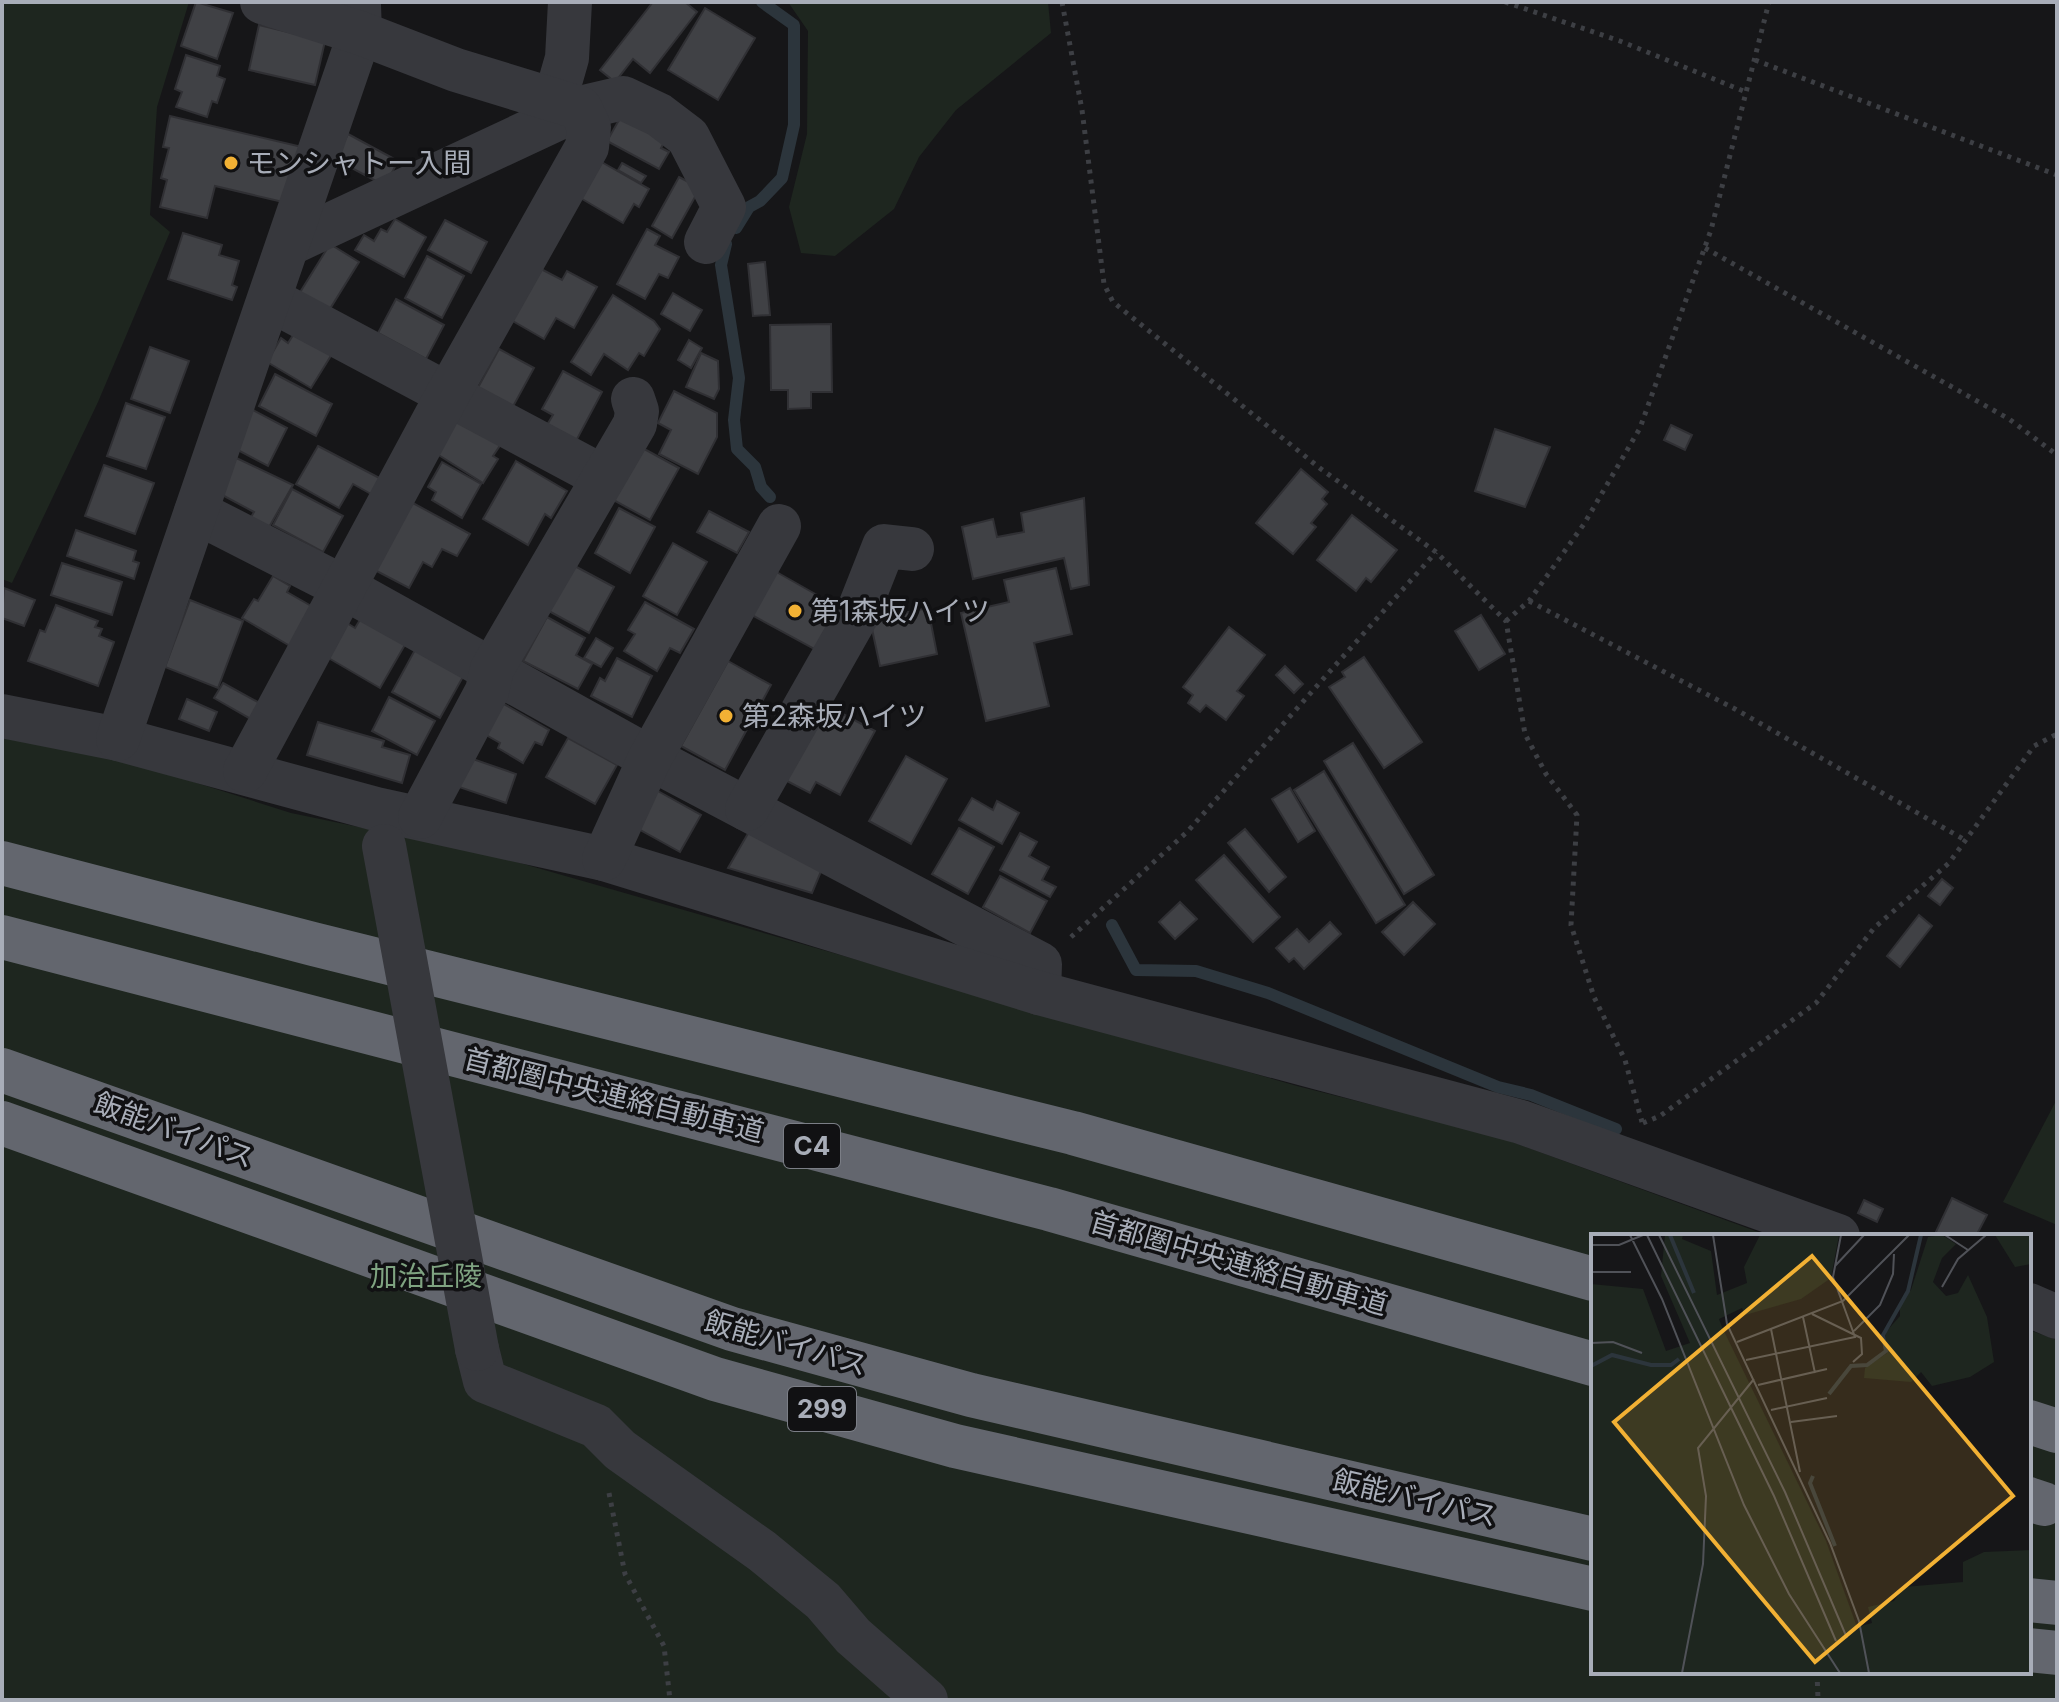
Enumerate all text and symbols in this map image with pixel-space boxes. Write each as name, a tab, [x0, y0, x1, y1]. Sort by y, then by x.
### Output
place label: モンシャトー入間	[247, 146, 471, 180]
marker: モンシャトー入間	[222, 154, 240, 172]
place label: 第1森坂ハイツ	[811, 594, 990, 628]
marker: 第1森坂ハイツ	[786, 602, 804, 620]
place label: 第2森坂ハイツ	[742, 699, 927, 733]
marker: 第2森坂ハイツ	[717, 707, 735, 725]
street label: 首都圏中央連絡自動車道	[460, 1041, 768, 1149]
street label: 飯能バイパス	[90, 1085, 258, 1175]
road number: C4	[784, 1124, 840, 1168]
street label: 首都圏中央連絡自動車道	[1086, 1204, 1392, 1322]
inset map	[1591, 1234, 2031, 1674]
park label: 加治丘陵	[370, 1259, 482, 1293]
street label: 飯能バイパス	[701, 1304, 871, 1382]
road number: 299	[788, 1387, 856, 1431]
street label: 飯能バイパス	[1330, 1463, 1500, 1533]

